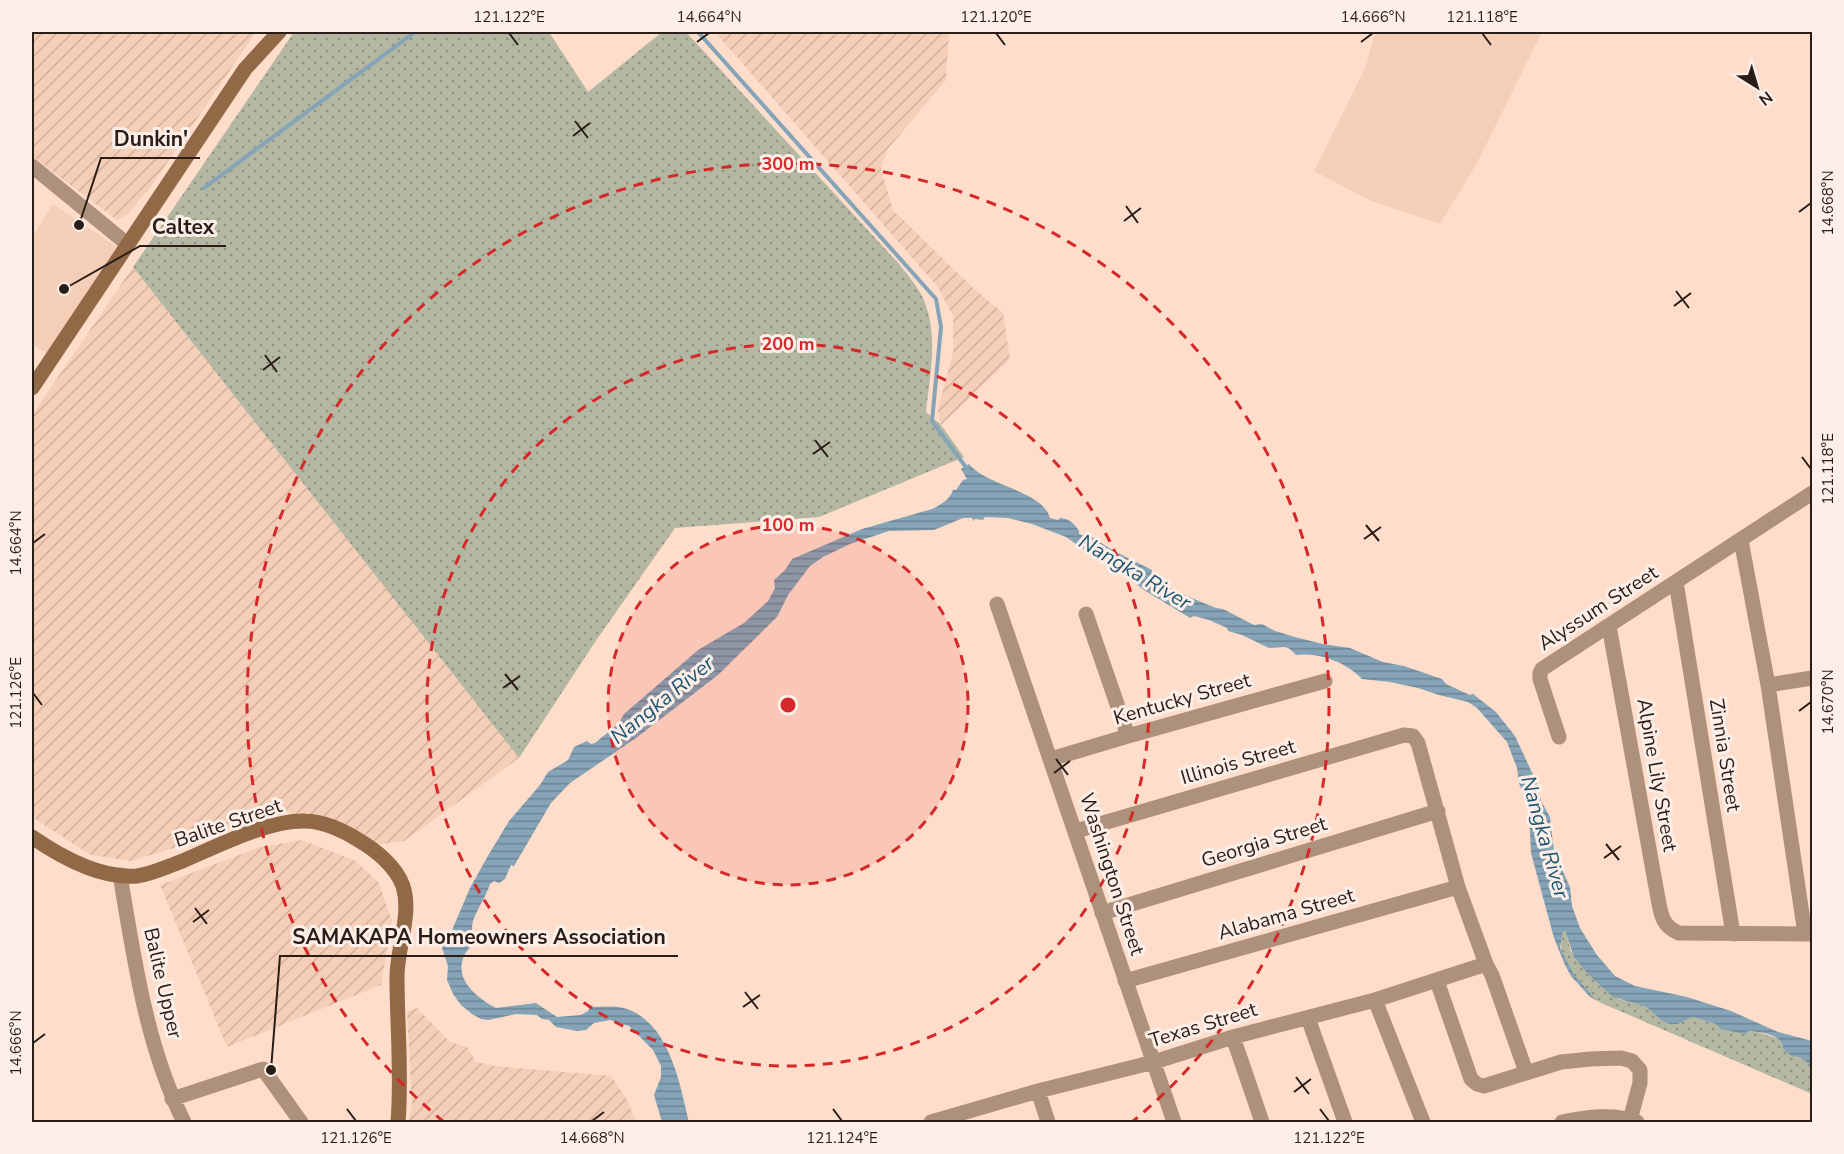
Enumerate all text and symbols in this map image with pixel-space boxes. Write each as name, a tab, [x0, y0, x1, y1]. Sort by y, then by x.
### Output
text: 121.122°E	[473, 7, 545, 27]
text: 14.664°N	[676, 7, 742, 27]
text: 121.120°E	[960, 7, 1032, 27]
text: 14.666°N	[1340, 7, 1406, 27]
text: 121.118°E	[1446, 7, 1518, 27]
north arrow	[1727, 57, 1787, 117]
text: N	[1754, 86, 1777, 111]
callout: Dunkin'	[101, 119, 200, 158]
text: Dunkin'	[114, 125, 188, 153]
text: 300 m	[761, 152, 815, 176]
text: 14.668°N	[1818, 170, 1838, 236]
callout: Caltex	[140, 207, 226, 246]
text: Caltex	[152, 213, 215, 241]
text: 200 m	[761, 332, 815, 356]
text: 121.118°E	[1818, 433, 1838, 505]
text: 14.664°N	[6, 510, 26, 576]
text: 100 m	[761, 513, 815, 537]
water label: Nangka River	[1074, 528, 1197, 617]
street label: Alyssum Street	[1533, 559, 1664, 657]
water label: Nangka River	[604, 649, 720, 751]
text: 121.126°E	[6, 657, 26, 729]
street label: Kentucky Street	[1110, 666, 1255, 731]
text: 14.670°N	[1818, 669, 1838, 735]
centre of rings	[778, 695, 798, 715]
street label: Alpine Lily Street	[1630, 696, 1684, 855]
street label: Zinnia Street	[1703, 697, 1747, 814]
street label: Illinois Street	[1178, 732, 1299, 791]
water label: Nangka River	[1514, 773, 1576, 902]
street label: Washington Street	[1073, 789, 1151, 960]
street label: Balite Street	[171, 792, 286, 854]
street label: Georgia Street	[1198, 810, 1331, 874]
street label: Alabama Street	[1215, 881, 1358, 946]
callout: SAMAKAPA Homeowners Association	[280, 917, 678, 956]
text: SAMAKAPA Homeowners Association	[292, 923, 666, 951]
street label: Balite Upper	[137, 925, 189, 1041]
street label: Texas Street	[1146, 996, 1261, 1054]
text: 14.666°N	[6, 1010, 26, 1076]
text: 121.126°E	[320, 1128, 392, 1148]
text: 14.668°N	[559, 1128, 625, 1148]
text: 121.124°E	[806, 1128, 878, 1148]
text: 121.122°E	[1293, 1128, 1365, 1148]

